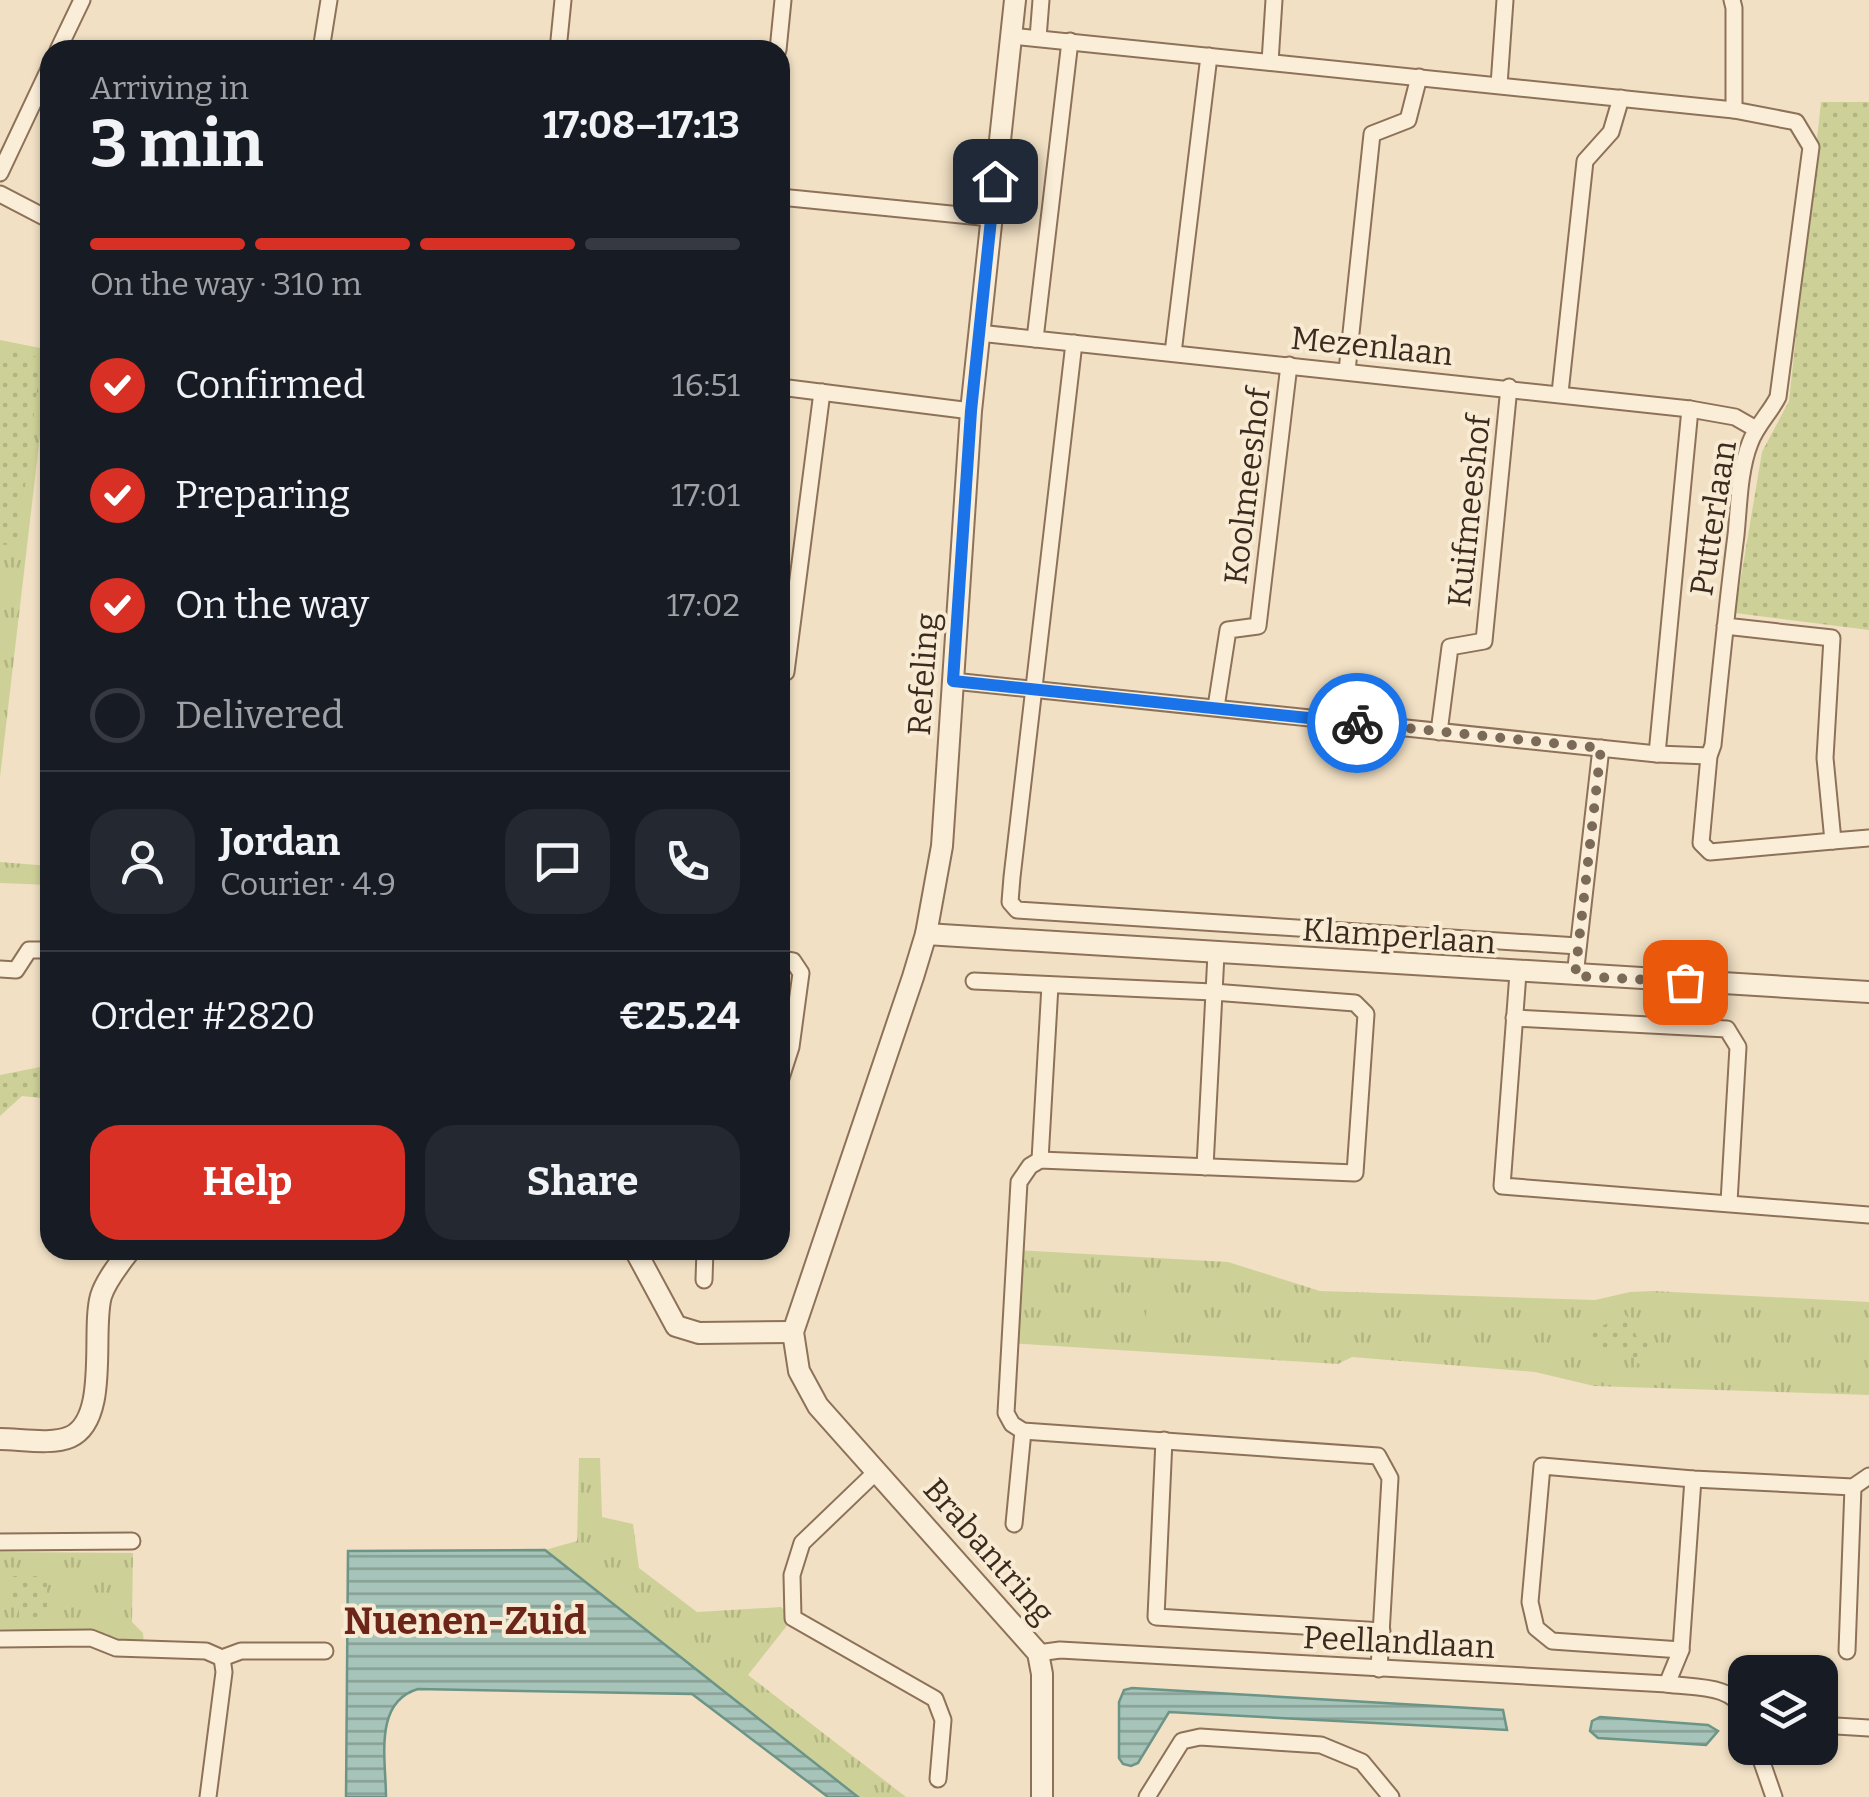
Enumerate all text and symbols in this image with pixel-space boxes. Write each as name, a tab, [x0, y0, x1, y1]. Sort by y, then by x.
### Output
text: Arriving in	[90, 69, 249, 107]
text: 17:08–17:13	[543, 102, 740, 148]
text: 3 min	[90, 105, 264, 183]
pin	[953, 139, 1038, 224]
icon: home	[968, 154, 1023, 209]
text: On the way · 310 m	[90, 265, 362, 303]
street label: Mezenlaan	[1289, 319, 1455, 373]
icon: check	[90, 358, 145, 413]
text: Confirmed	[175, 362, 365, 408]
text: 16:51	[672, 366, 740, 404]
street label: Koolmeeshof	[1216, 384, 1278, 586]
street label: Kuifmeeshof	[1440, 411, 1498, 609]
street label: Putterlaan	[1682, 438, 1744, 598]
icon: check	[90, 468, 145, 523]
text: Preparing	[175, 472, 350, 518]
text: 17:01	[671, 476, 740, 514]
icon: check	[90, 578, 145, 633]
text: On the way	[175, 582, 369, 628]
text: 17:02	[667, 586, 740, 624]
street label: Refeling	[900, 611, 946, 737]
courier	[1307, 673, 1407, 773]
text: Delivered	[175, 692, 344, 738]
icon: bike	[1330, 696, 1385, 751]
button: person	[90, 809, 195, 914]
button: chat	[505, 809, 610, 914]
button: phone	[635, 809, 740, 914]
text: Jordan	[220, 819, 340, 865]
text: Courier · 4.9	[220, 865, 396, 903]
street label: Klamperlaan	[1301, 910, 1497, 962]
pin	[1643, 940, 1728, 1025]
icon: bag	[1658, 955, 1713, 1010]
text: Order #2820	[90, 993, 315, 1039]
text: €25.24	[619, 993, 740, 1039]
button: Help	[90, 1125, 405, 1240]
button: Share	[425, 1125, 740, 1240]
street label: Brabantring	[916, 1471, 1062, 1631]
district label: Nuenen-Zuid	[344, 1598, 587, 1644]
street label: Peellandlaan	[1302, 1618, 1496, 1666]
map controls	[1728, 1655, 1838, 1765]
button: layers	[1728, 1655, 1838, 1765]

